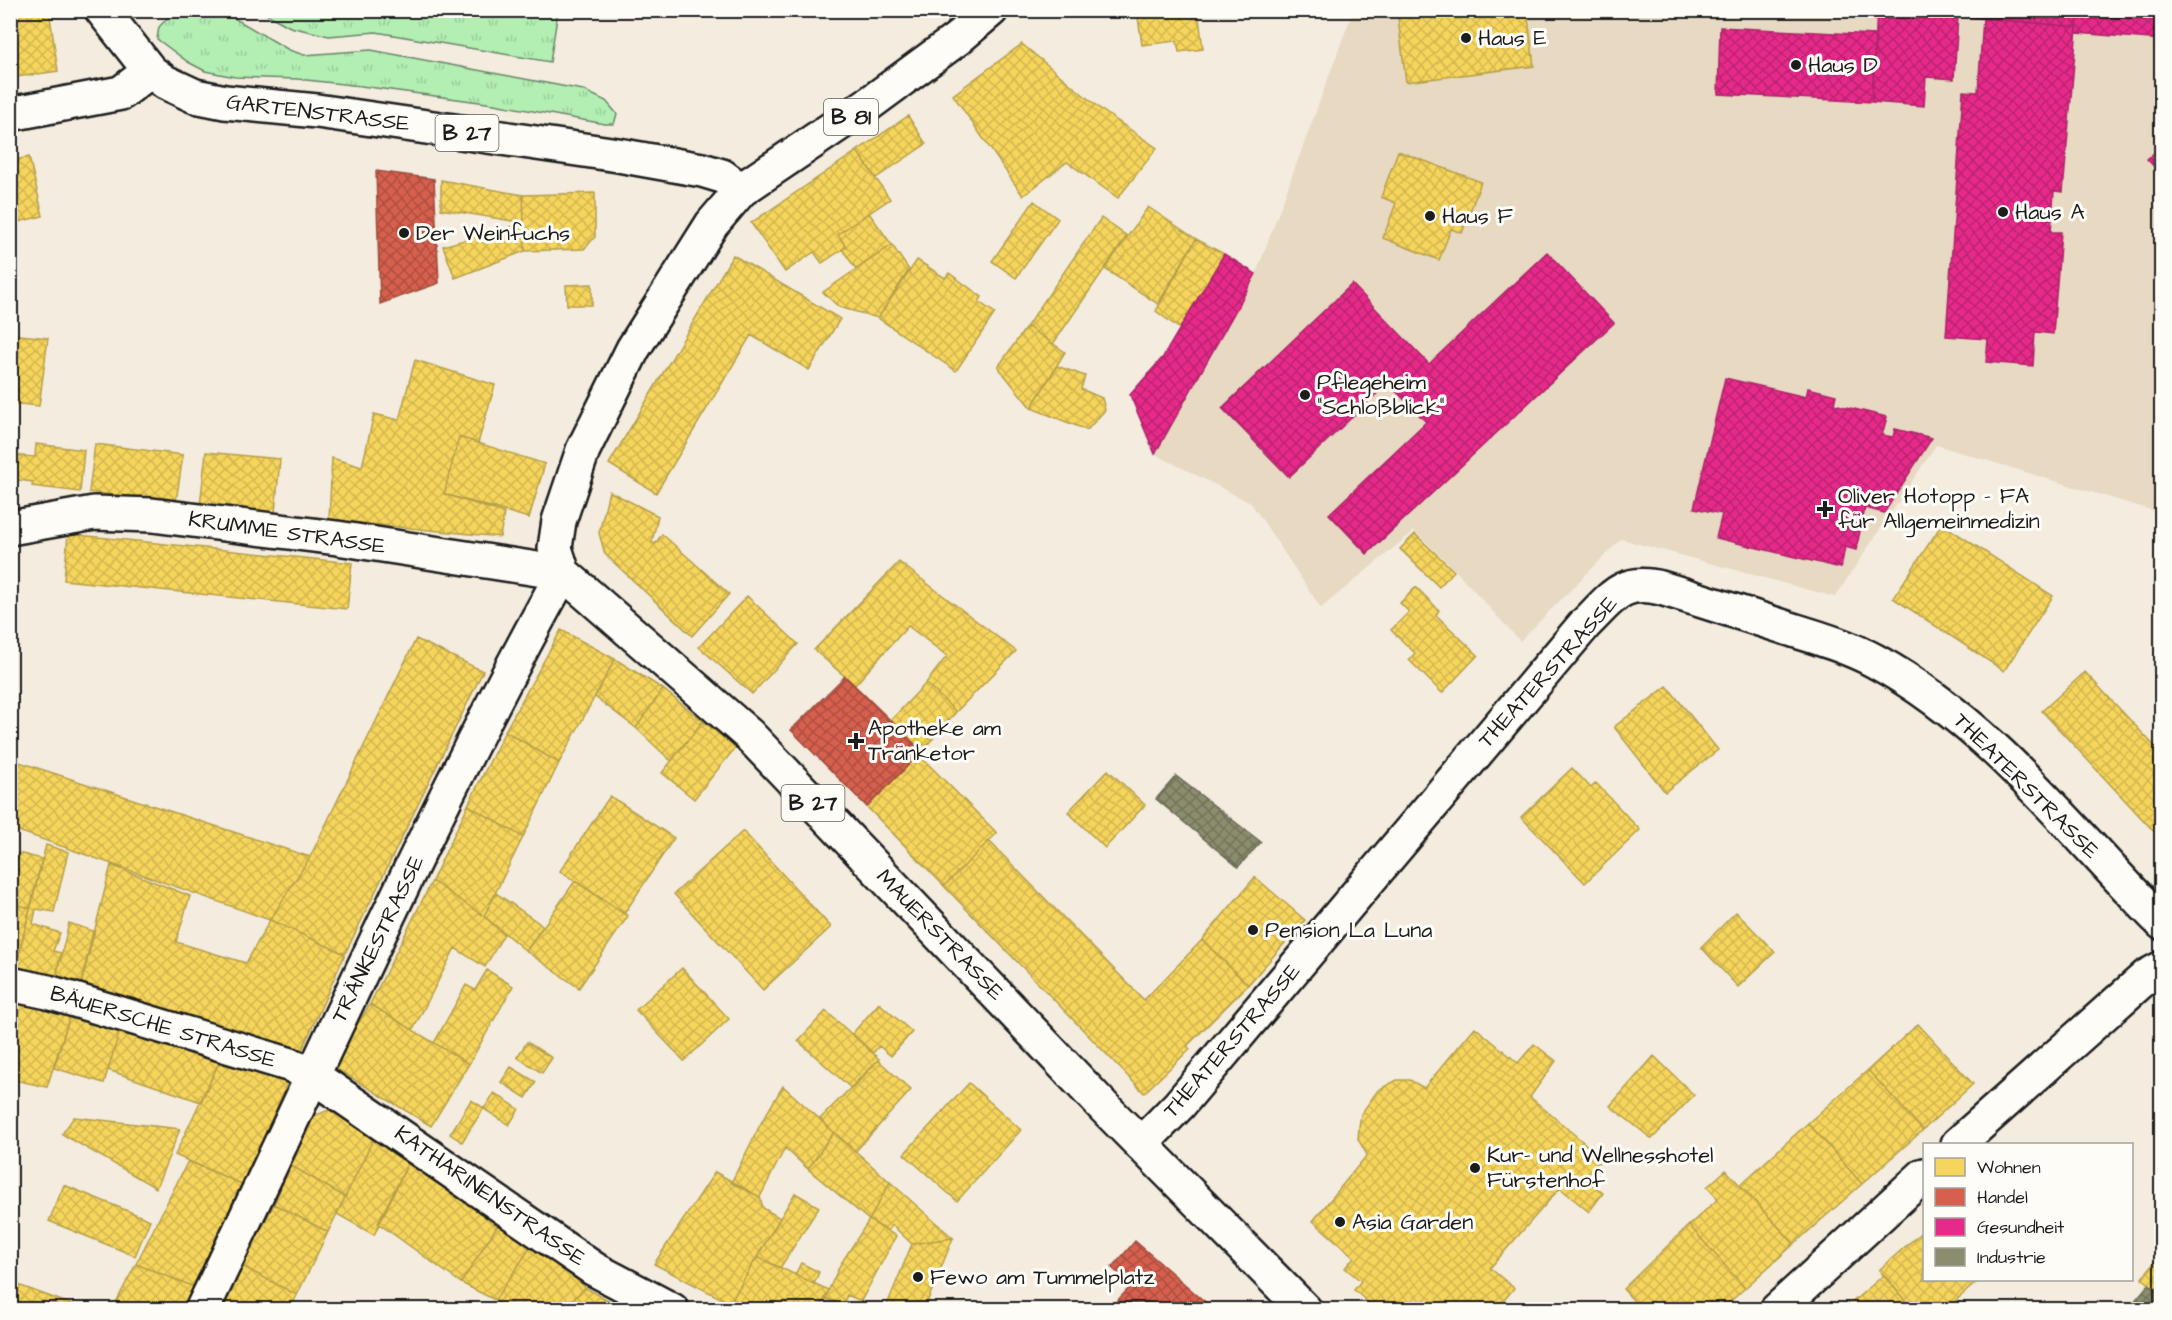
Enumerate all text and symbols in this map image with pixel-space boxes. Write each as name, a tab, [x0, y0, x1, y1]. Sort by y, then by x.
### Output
place label: Haus E	[1478, 23, 1547, 54]
marker: Haus E	[1459, 31, 1473, 45]
place label: Haus D	[1808, 50, 1878, 81]
marker: Haus D	[1789, 58, 1803, 72]
street label: GARTENSTRASSE	[225, 86, 411, 140]
road number: B 81	[824, 99, 878, 135]
road number: B 27	[436, 115, 498, 151]
place label: Haus A	[2015, 197, 2085, 228]
place label: Haus F	[1442, 201, 1514, 232]
marker: Haus A	[1996, 205, 2010, 219]
marker: Haus F	[1423, 209, 1437, 223]
place label: Der Weinfuchs	[416, 218, 570, 249]
marker: Der Weinfuchs	[397, 226, 411, 240]
place label: Pflegeheim "Schloßblick"	[1317, 367, 1444, 423]
marker: Pflegeheim "Schloßblick"	[1298, 388, 1312, 402]
place label: Oliver Hotopp - FA für Allgemeinmedizin	[1838, 481, 2040, 538]
marker: Oliver Hotopp - FA für Allgemeinmedizin	[1816, 500, 1834, 518]
street label: KRUMME STRASSE	[187, 504, 387, 562]
street label: THEATERSTRASSE	[1471, 589, 1625, 755]
street label: THEATERSTRASSE	[1946, 706, 2106, 866]
place label: Apotheke am Tränketor	[868, 713, 1001, 769]
marker: Apotheke am Tränketor	[849, 734, 863, 748]
road number: B 27	[782, 785, 844, 821]
street label: TRÄNKESTRASSE	[324, 850, 432, 1028]
street label: MAUERSTRASSE	[869, 862, 1011, 1008]
place label: Pension La Luna	[1265, 915, 1432, 946]
marker: Pension La Luna	[1246, 923, 1260, 937]
street label: THEATERSTRASSE	[1156, 957, 1308, 1125]
street label: BÄUERSCHE STRASSE	[46, 978, 280, 1076]
street label: KATHARINENSTRASSE	[388, 1118, 592, 1274]
place label: Kur- und Wellnesshotel Fürstenhof	[1487, 1140, 1714, 1196]
legend	[1923, 1143, 2133, 1281]
text: Wohnen	[1977, 1155, 2041, 1180]
marker: Kur- und Wellnesshotel Fürstenhof	[1468, 1161, 1482, 1175]
text: Handel	[1977, 1185, 2028, 1210]
place label: Asia Garden	[1352, 1207, 1473, 1238]
marker: Asia Garden	[1333, 1215, 1347, 1229]
text: Gesundheit	[1977, 1215, 2065, 1240]
text: Industrie	[1977, 1245, 2046, 1270]
place label: Fewo am Tummelplatz	[930, 1262, 1155, 1293]
marker: Fewo am Tummelplatz	[911, 1270, 925, 1284]

